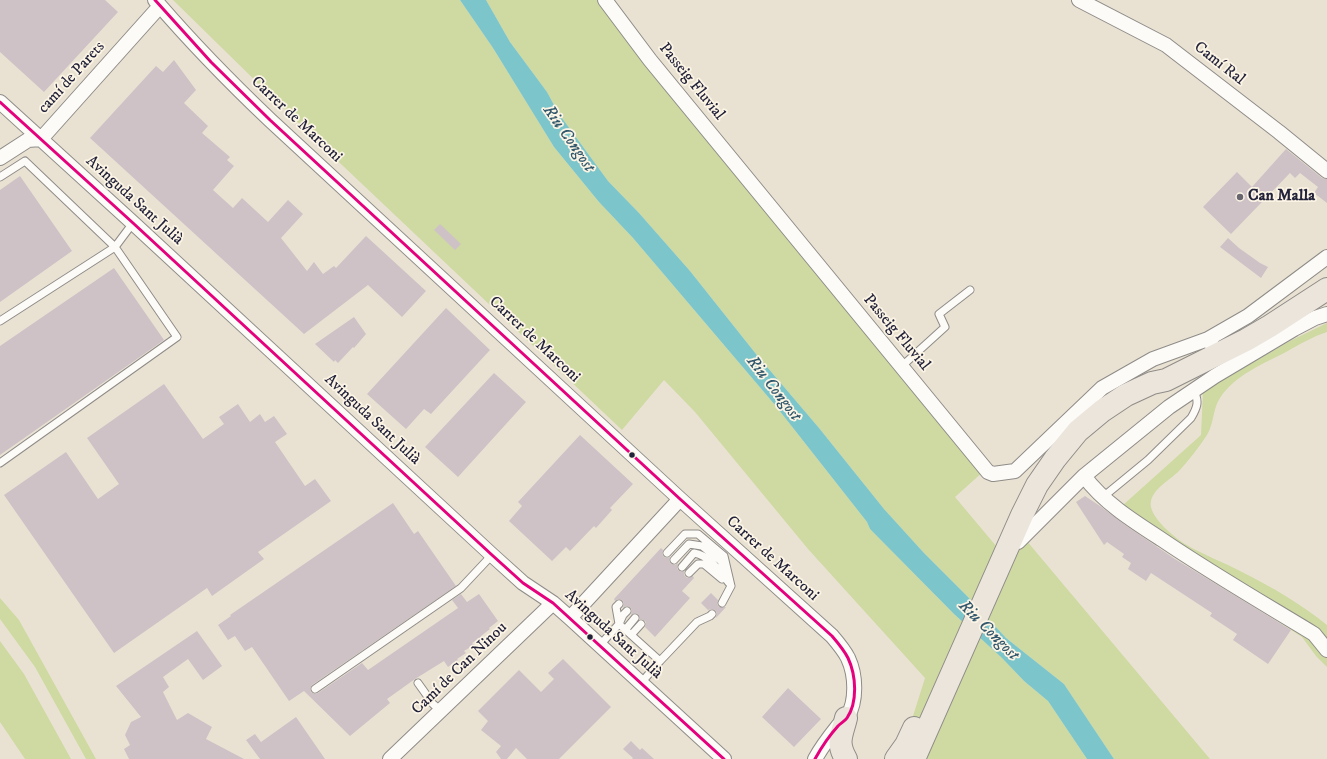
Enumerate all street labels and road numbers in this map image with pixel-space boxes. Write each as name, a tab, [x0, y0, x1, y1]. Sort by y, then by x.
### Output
street label: camí de Parets	[35, 38, 109, 118]
street label: Camí Ral	[1190, 38, 1248, 90]
street label: Passeig Fluvial	[654, 40, 728, 124]
street label: Carrer de Marconi	[246, 73, 346, 167]
street label: Avinguda Sant Julià	[81, 152, 187, 250]
street label: Passeig Fluvial	[859, 291, 933, 375]
street label: Carrer de Marconi	[484, 293, 584, 387]
street label: Avinguda Sant Julià	[320, 370, 424, 470]
street label: Carrer de Marconi	[722, 512, 822, 606]
street label: Avinguda Sant Julià	[560, 586, 666, 684]
street label: Camí de Can Ninou	[408, 619, 512, 719]

